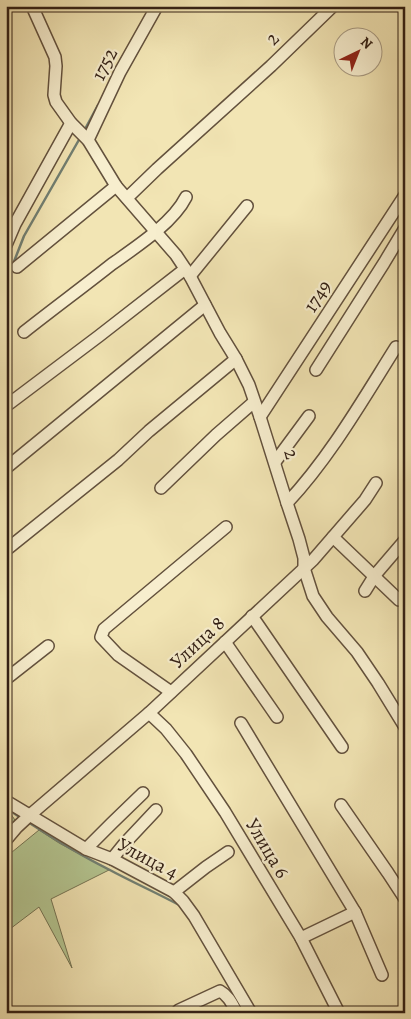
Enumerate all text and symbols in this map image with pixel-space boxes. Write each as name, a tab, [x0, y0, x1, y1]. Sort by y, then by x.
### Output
street label: 2	[259, 25, 286, 51]
north arrow	[334, 28, 384, 78]
text: N	[356, 32, 377, 53]
street label: 1752	[85, 43, 124, 85]
street label: 1749	[297, 275, 338, 318]
street label: 2	[277, 446, 306, 463]
street label: Улица 8	[164, 610, 231, 675]
street label: Улица 6	[239, 813, 296, 883]
street label: Улица 4	[113, 831, 183, 886]

